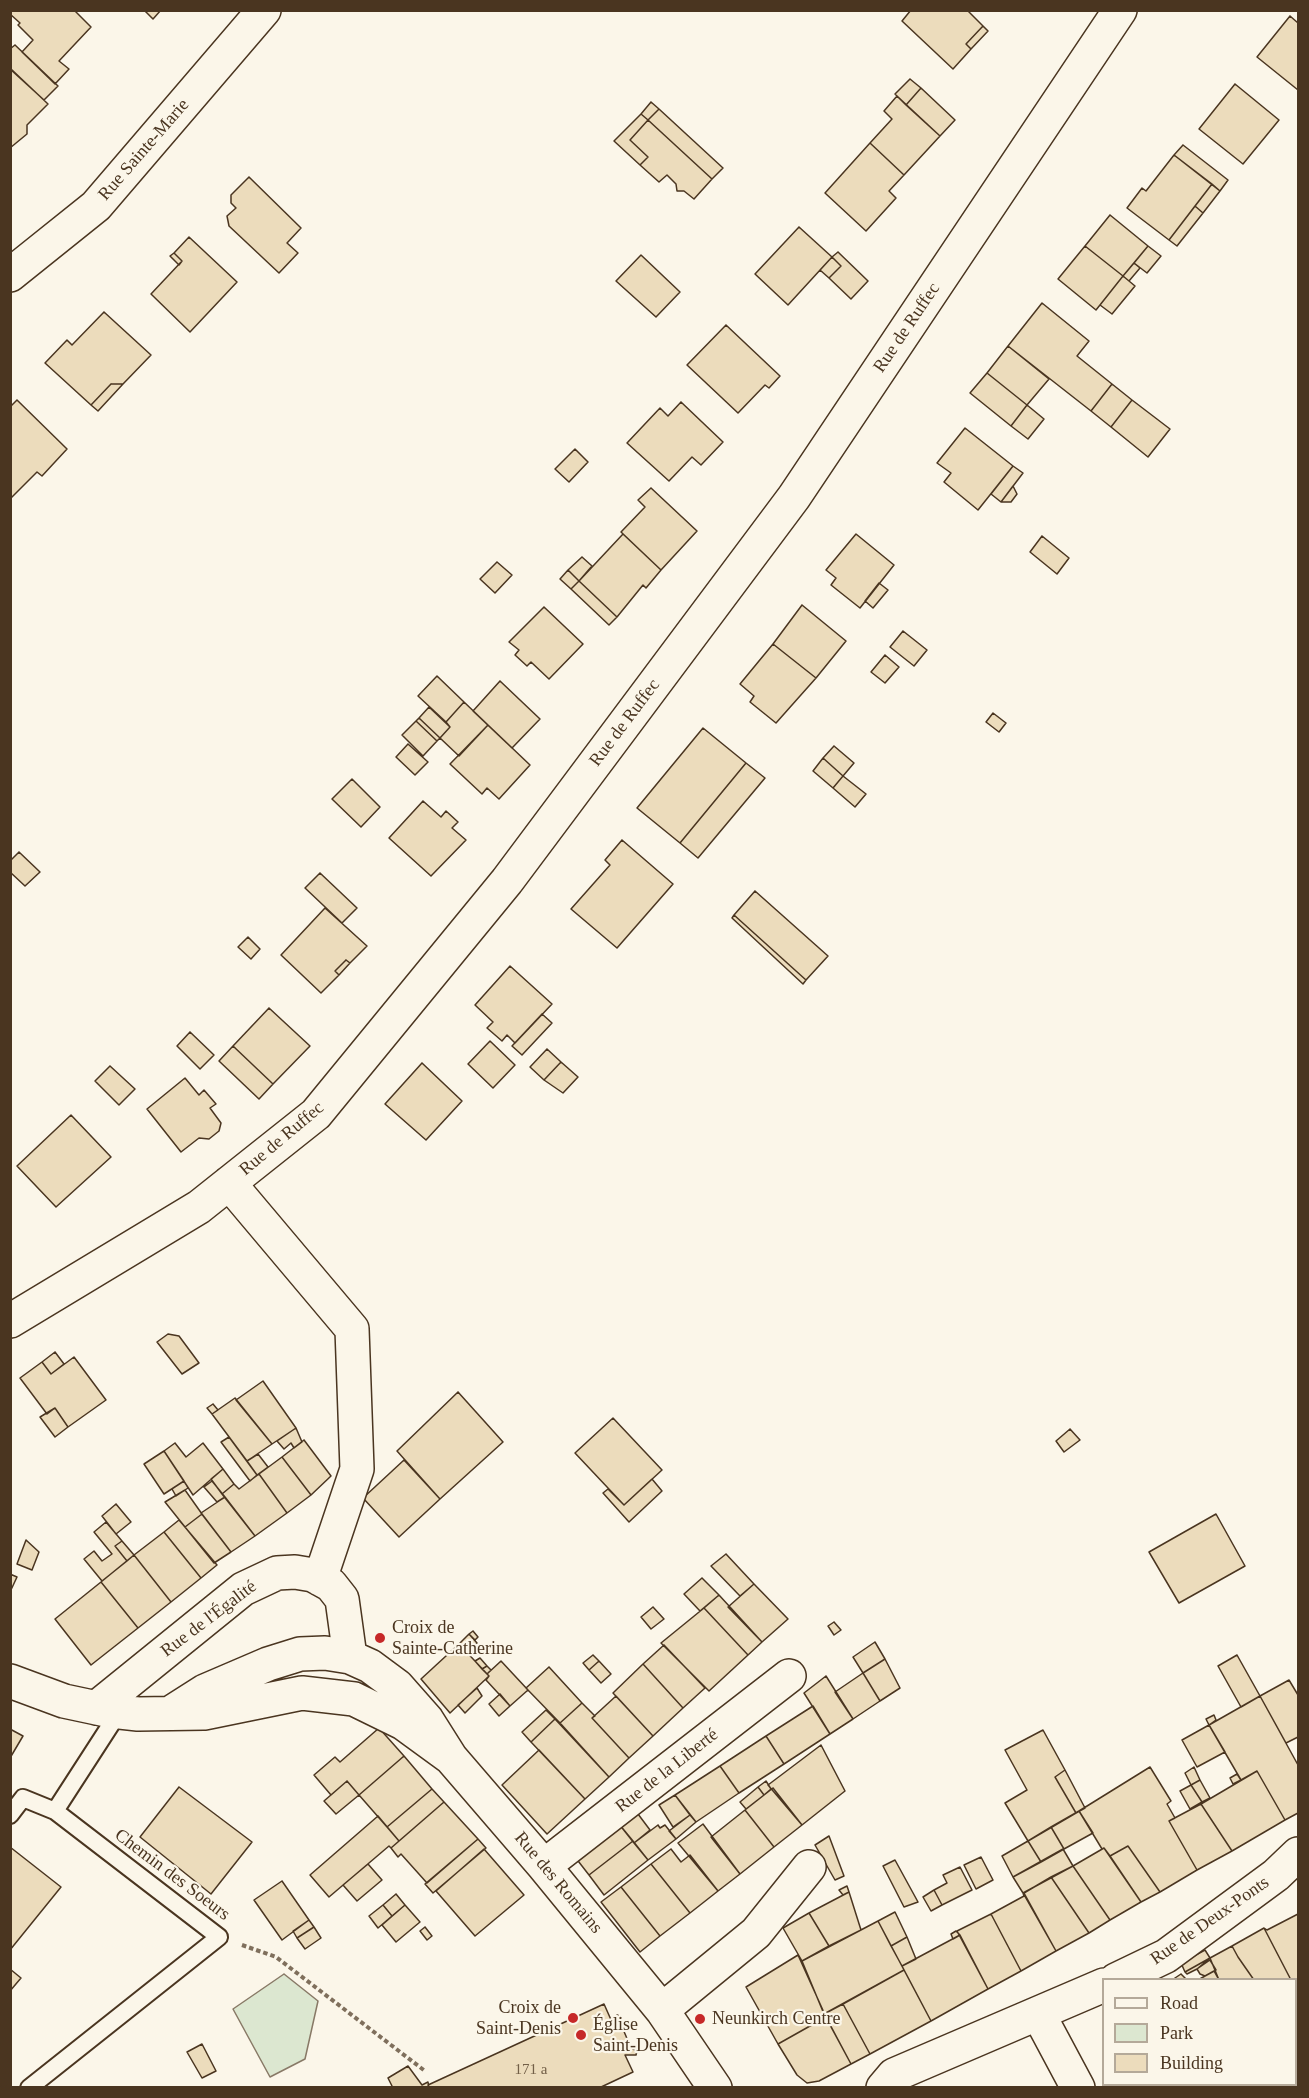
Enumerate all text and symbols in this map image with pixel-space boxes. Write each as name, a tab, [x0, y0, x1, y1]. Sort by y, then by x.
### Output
street label: Rue Sainte-Marie	[94, 95, 194, 205]
street label: Rue de Ruffec	[869, 279, 945, 377]
street label: Rue de Ruffec	[585, 675, 665, 771]
street label: Rue de Ruffec	[235, 1097, 329, 1181]
street label: Rue de l'Égalité	[157, 1576, 261, 1662]
place label: Croix de Sainte-Catherine	[392, 1617, 513, 1660]
marker: Croix de Sainte-Catherine	[373, 1631, 387, 1645]
street label: Rue de la Liberté	[611, 1724, 723, 1818]
street label: Chemin des Soeurs	[110, 1825, 234, 1925]
street label: Rue des Romains	[509, 1828, 607, 1938]
street label: Rue de Deux-Ponts	[1146, 1872, 1274, 1970]
legend	[1102, 1978, 1297, 2086]
text: Road	[1160, 1993, 1198, 2013]
place label: Croix de Saint-Denis	[476, 1997, 561, 2040]
place label: Neunkirch Centre	[712, 2008, 840, 2030]
marker: Croix de Saint-Denis	[566, 2011, 580, 2025]
marker: Neunkirch Centre	[693, 2012, 707, 2026]
place label: Église Saint-Denis	[593, 2014, 678, 2056]
text: Park	[1160, 2023, 1193, 2043]
marker: Église Saint-Denis	[574, 2028, 588, 2042]
text: Building	[1160, 2053, 1223, 2073]
house number: 171 a	[515, 2061, 547, 2079]

